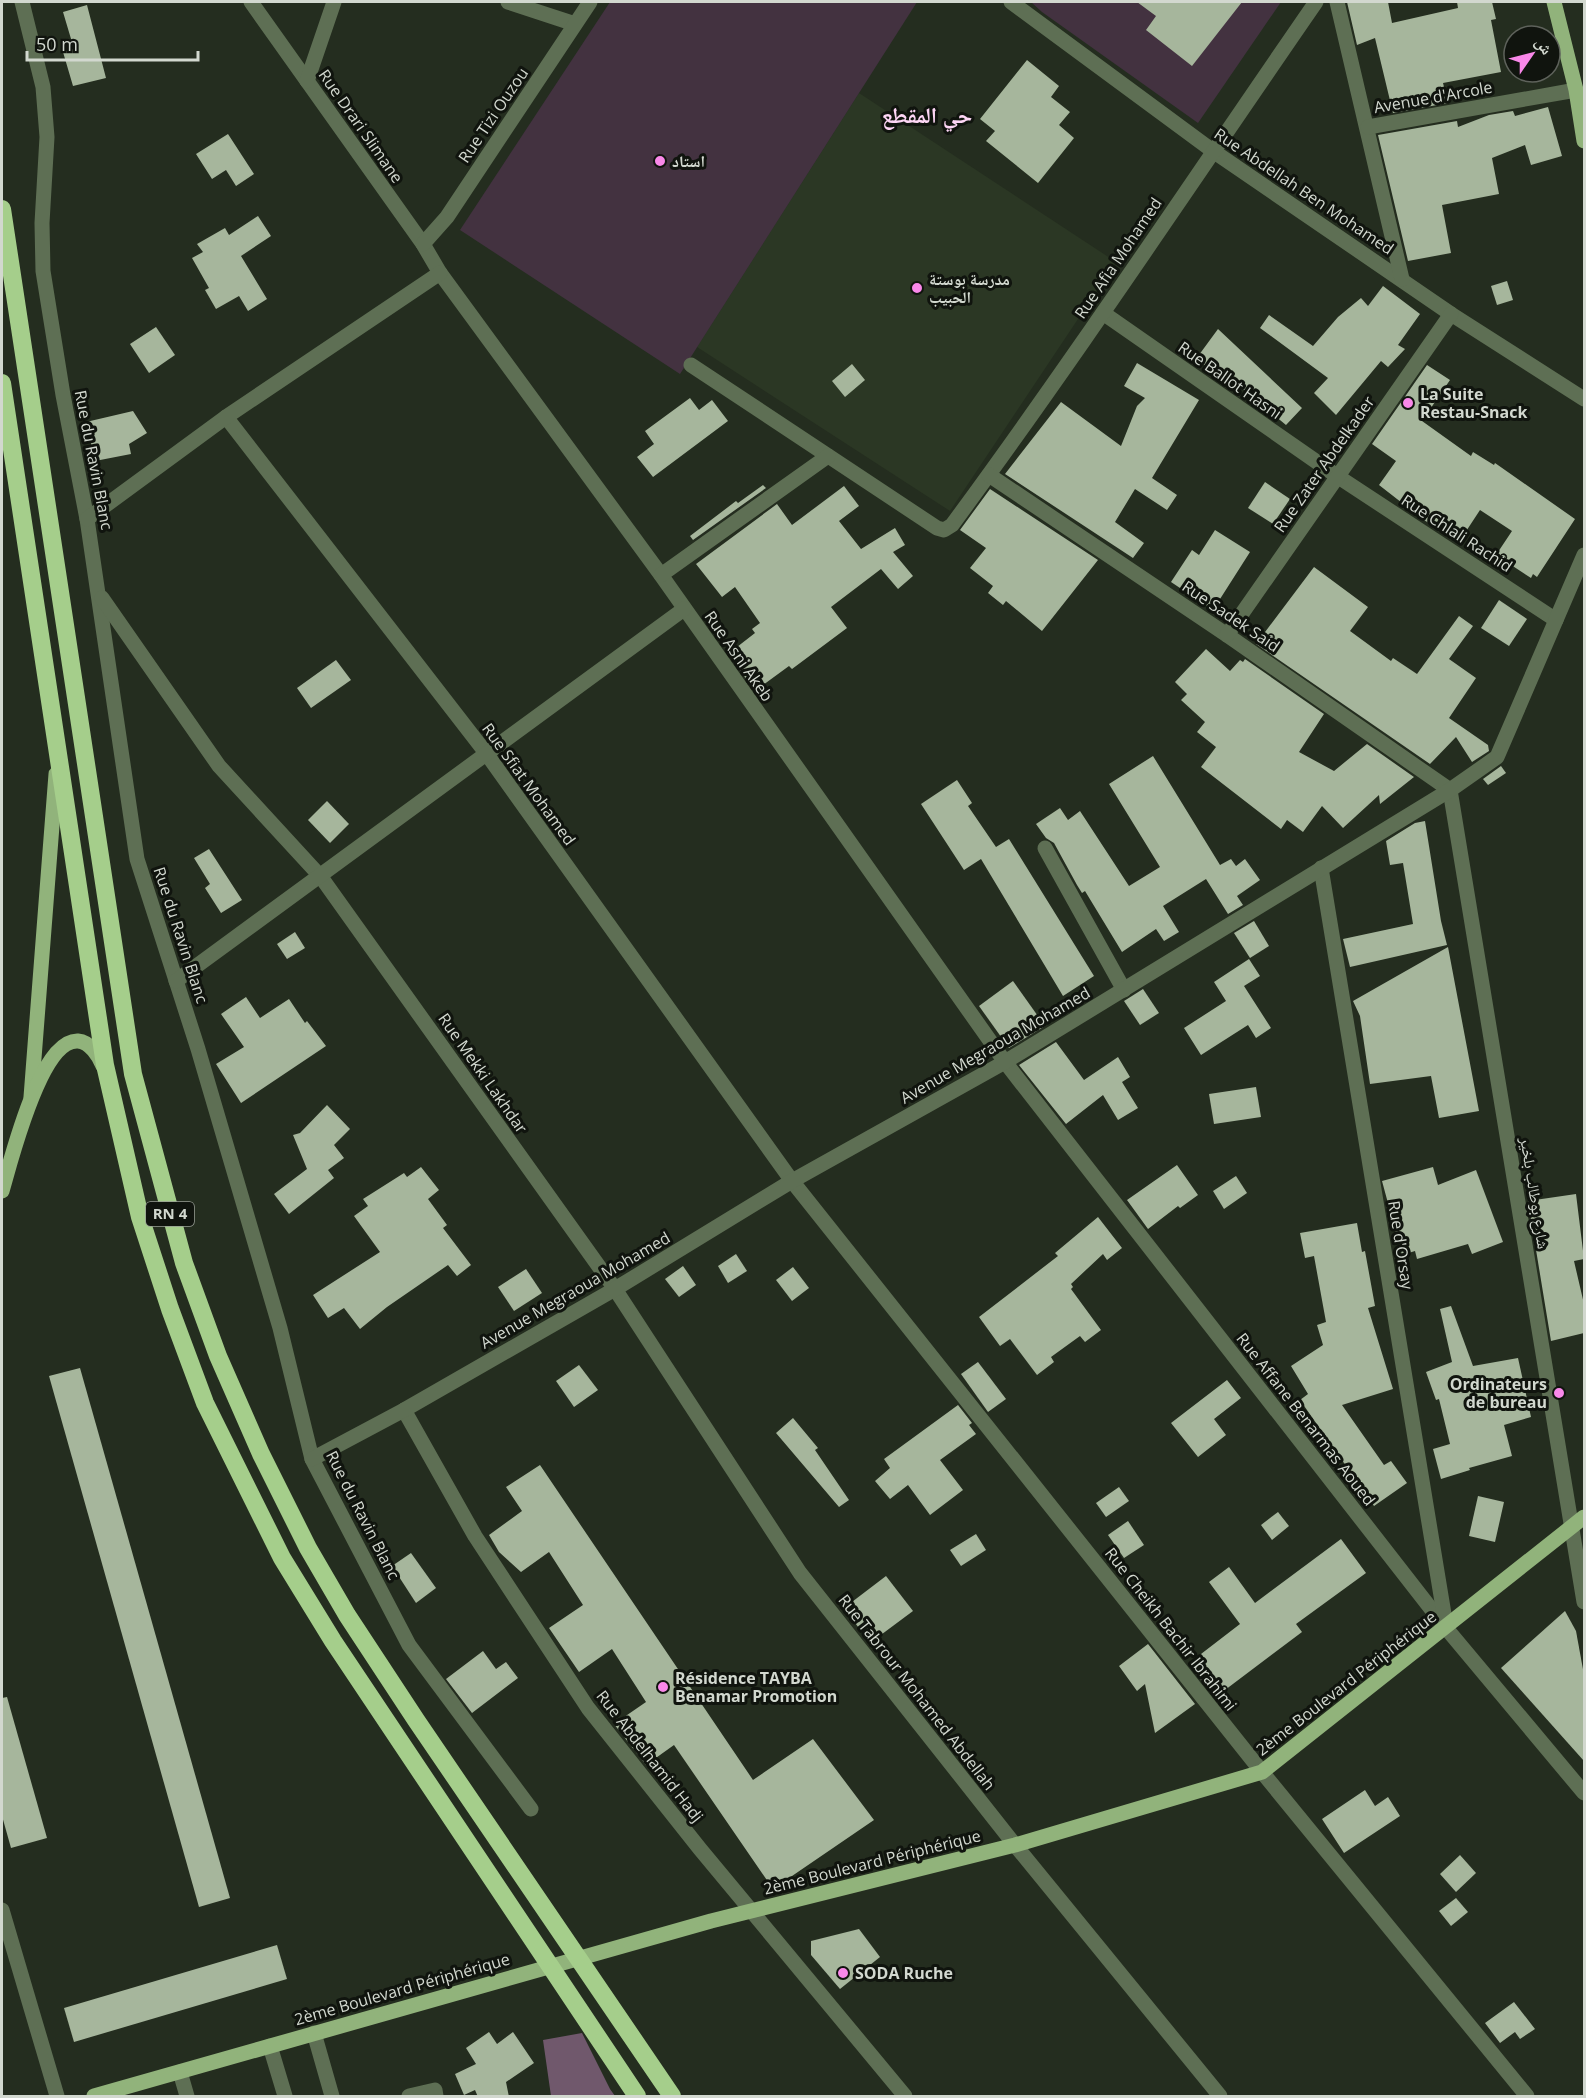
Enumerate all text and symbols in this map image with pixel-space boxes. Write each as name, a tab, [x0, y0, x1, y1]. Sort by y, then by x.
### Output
scale bar	[27, 24, 198, 62]
north arrow	[1502, 24, 1562, 84]
text: 50 m	[36, 32, 78, 56]
text: ش	[1530, 32, 1558, 59]
street label: Rue Tizi Ouzou	[453, 63, 533, 167]
street label: Rue Drari Slimane	[314, 65, 408, 187]
street label: Avenue d'Arcole	[1372, 76, 1494, 118]
district label: حي المقطع	[882, 99, 972, 132]
street label: Rue Abdellah Ben Mohamed	[1210, 123, 1398, 259]
place label: استاد	[672, 150, 705, 172]
marker: استاد	[653, 154, 667, 168]
street label: Rue Afia Mohamed	[1069, 193, 1167, 323]
place label: مدرسة بوستة الحبيب	[929, 268, 1010, 308]
marker: مدرسة بوستة الحبيب	[910, 281, 924, 295]
street label: Rue Ballot Hasni	[1174, 336, 1286, 424]
place label: La Suite Restau-Snack	[1420, 383, 1527, 423]
street label: Rue du Ravin Blanc	[70, 388, 118, 532]
street label: Rue Zater Abdelkader	[1269, 391, 1380, 536]
marker: La Suite Restau-Snack	[1401, 396, 1415, 410]
street label: Rue Chlali Rachid	[1397, 489, 1517, 577]
street label: Rue Sadek Said	[1178, 575, 1284, 657]
street label: Rue Asni Akeb	[700, 606, 778, 706]
street label: Rue Sfiat Mohamed	[477, 718, 581, 850]
street label: Rue du Ravin Blanc	[149, 864, 214, 1006]
street label: Avenue Megraoua Mohamed	[896, 981, 1094, 1109]
street label: Rue Mekki Lakhdar	[433, 1009, 533, 1138]
street label: شارع بوطالب بلخير	[1515, 1135, 1555, 1250]
street label: Rue d'Orsay	[1383, 1199, 1419, 1292]
road number: RN 4	[146, 1202, 194, 1226]
street label: Avenue Megraoua Mohamed	[476, 1226, 674, 1354]
street label: Rue Affane Benarmas Aoued	[1231, 1328, 1381, 1510]
place label: Ordinateurs de bureau	[1450, 1373, 1547, 1413]
marker: Ordinateurs de bureau	[1552, 1386, 1566, 1400]
street label: Rue du Ravin Blanc	[321, 1447, 405, 1584]
street label: Rue Cheikh Bachir Ibrahimi	[1100, 1543, 1242, 1715]
street label: Rue Tabrour Mohamed Abdellah	[834, 1590, 1000, 1794]
street label: 2ème Boulevard Périphérique	[1251, 1606, 1441, 1760]
place label: Résidence TAYBA Benamar Promotion	[675, 1667, 837, 1707]
marker: Résidence TAYBA Benamar Promotion	[656, 1680, 670, 1694]
street label: Rue Abdelhamid Hadj	[592, 1686, 708, 1826]
street label: 2ème Boulevard Périphérique	[761, 1824, 983, 1900]
street label: 2ème Boulevard Périphérique	[292, 1948, 512, 2030]
place label: SODA Ruche	[855, 1962, 953, 1984]
marker: SODA Ruche	[836, 1966, 850, 1980]

